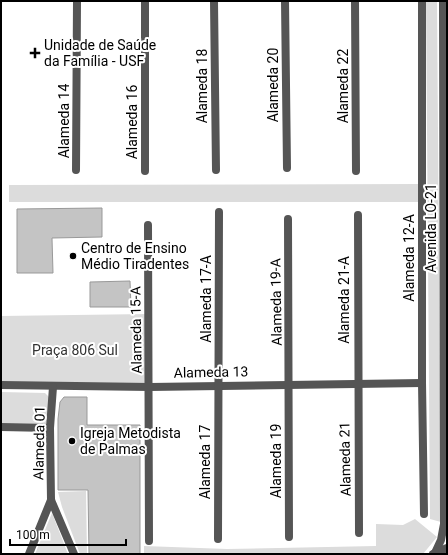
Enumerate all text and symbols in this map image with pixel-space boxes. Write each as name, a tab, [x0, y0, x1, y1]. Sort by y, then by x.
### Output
place label: Unidade de Saúde da Família - USF	[44, 37, 156, 69]
marker: Unidade de Saúde da Família - USF	[29, 47, 41, 59]
street label: Alameda 20	[265, 48, 281, 122]
street label: Alameda 18	[194, 49, 210, 123]
street label: Alameda 22	[335, 49, 351, 123]
street label: Alameda 14	[56, 84, 72, 158]
street label: Alameda 16	[124, 85, 140, 159]
street label: Avenida LO-21	[423, 183, 439, 273]
street label: Alameda 12-A	[401, 214, 417, 302]
place label: Centro de Ensino Médio Tiradentes	[81, 240, 189, 272]
marker: Centro de Ensino Médio Tiradentes	[68, 251, 78, 261]
street label: Alameda 17-A	[198, 255, 214, 343]
street label: Alameda 21-A	[336, 256, 352, 344]
street label: Alameda 19-A	[267, 258, 285, 346]
street label: Alameda 15-A	[127, 286, 145, 374]
park label: Praça 806 Sul	[32, 342, 118, 358]
street label: Alameda 13	[174, 363, 248, 381]
street label: Alameda 01	[30, 406, 48, 480]
street label: Alameda 21	[336, 422, 354, 496]
street label: Alameda 19	[268, 424, 284, 498]
place label: Igreja Metodista de Palmas	[80, 425, 181, 457]
street label: Alameda 17	[197, 425, 213, 499]
marker: Igreja Metodista de Palmas	[67, 436, 77, 446]
scale bar	[10, 521, 126, 547]
text: 100 m	[16, 528, 50, 542]

